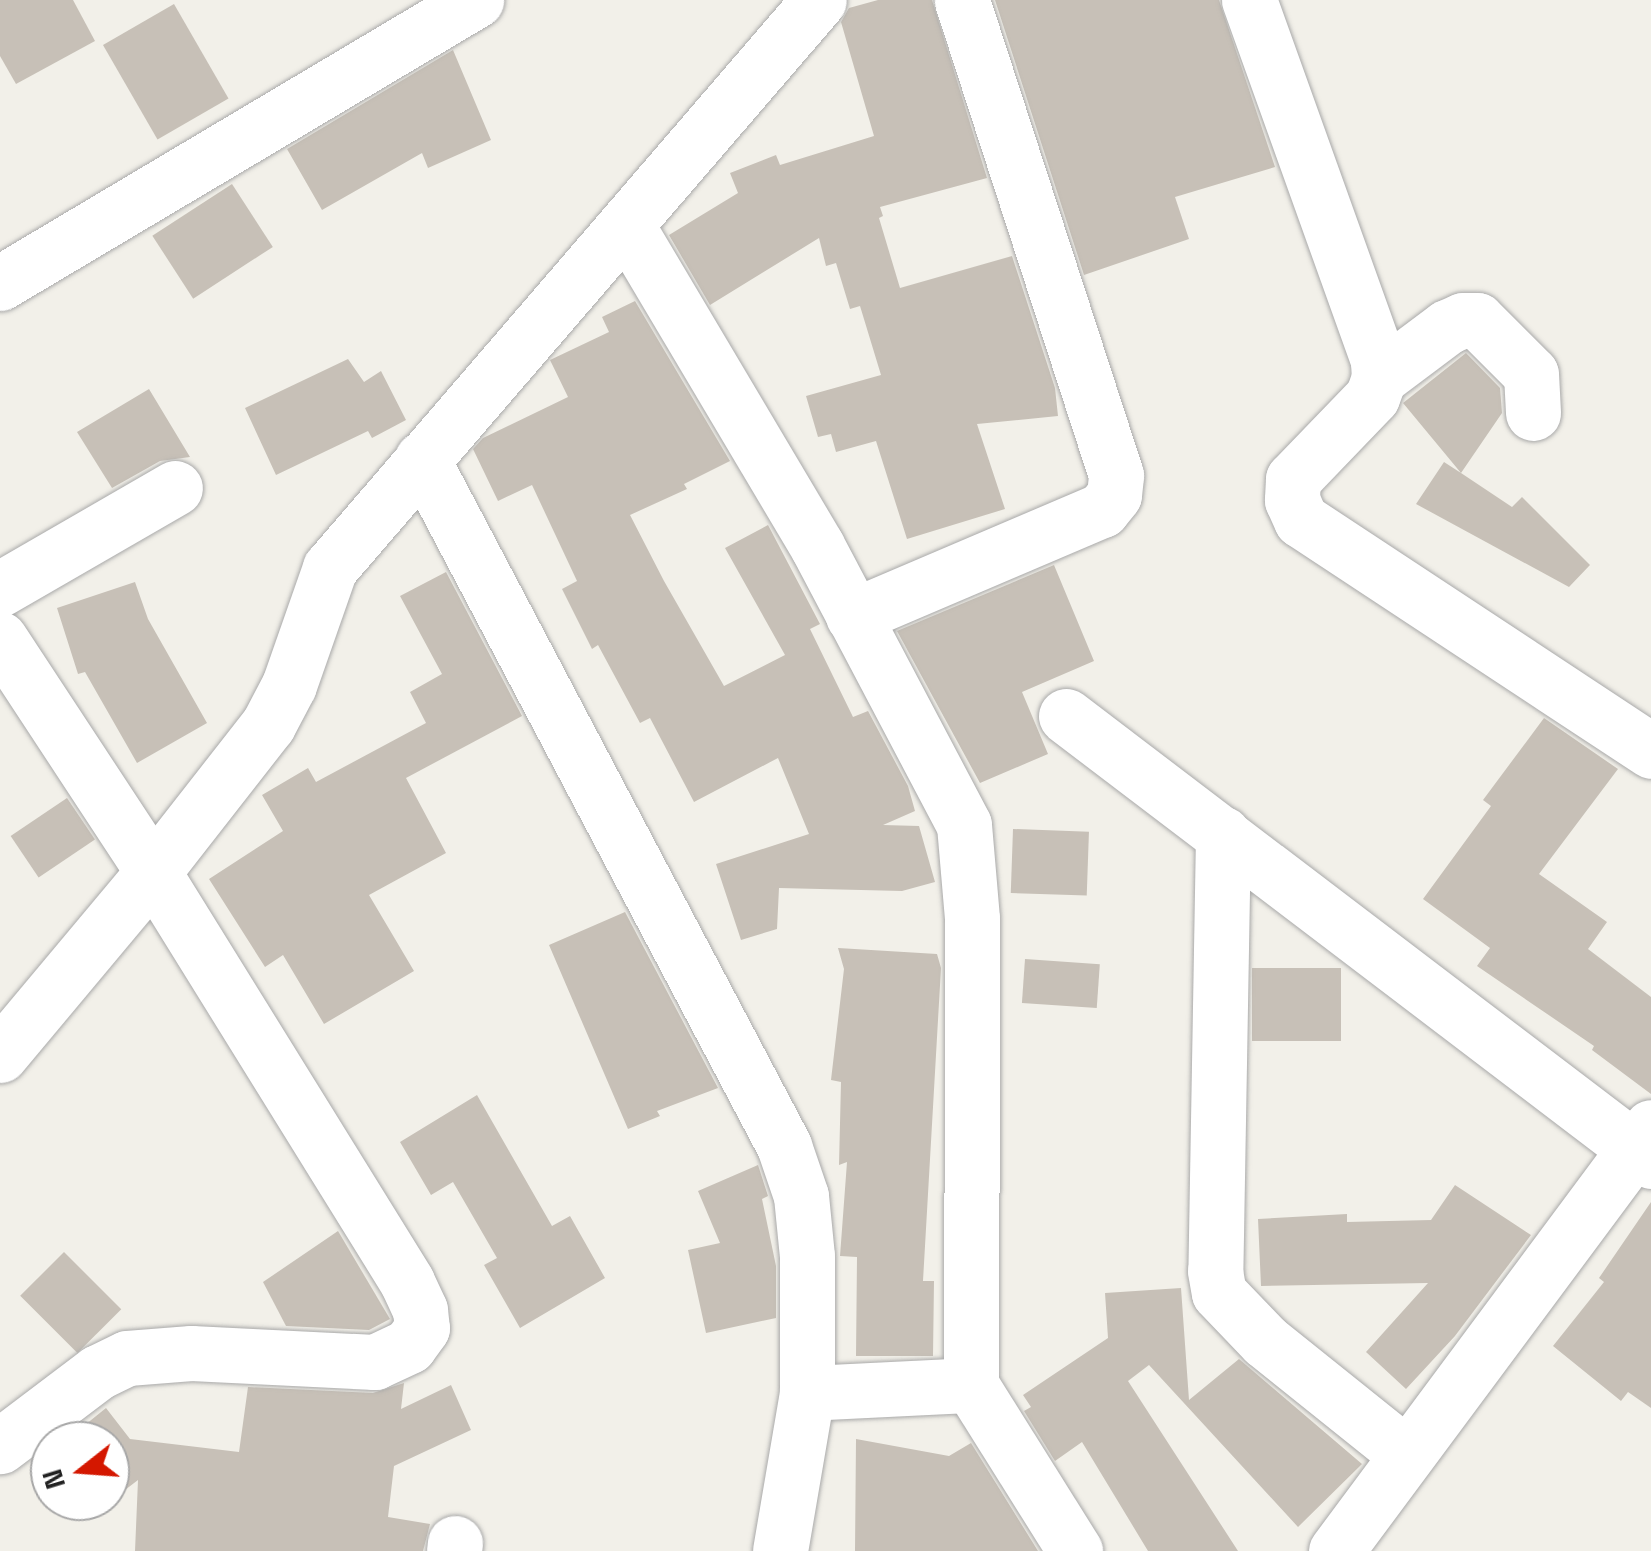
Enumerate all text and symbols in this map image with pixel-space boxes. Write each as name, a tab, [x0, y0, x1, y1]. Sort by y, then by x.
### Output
north arrow	[30, 1421, 130, 1521]
text: N	[33, 1465, 73, 1493]

